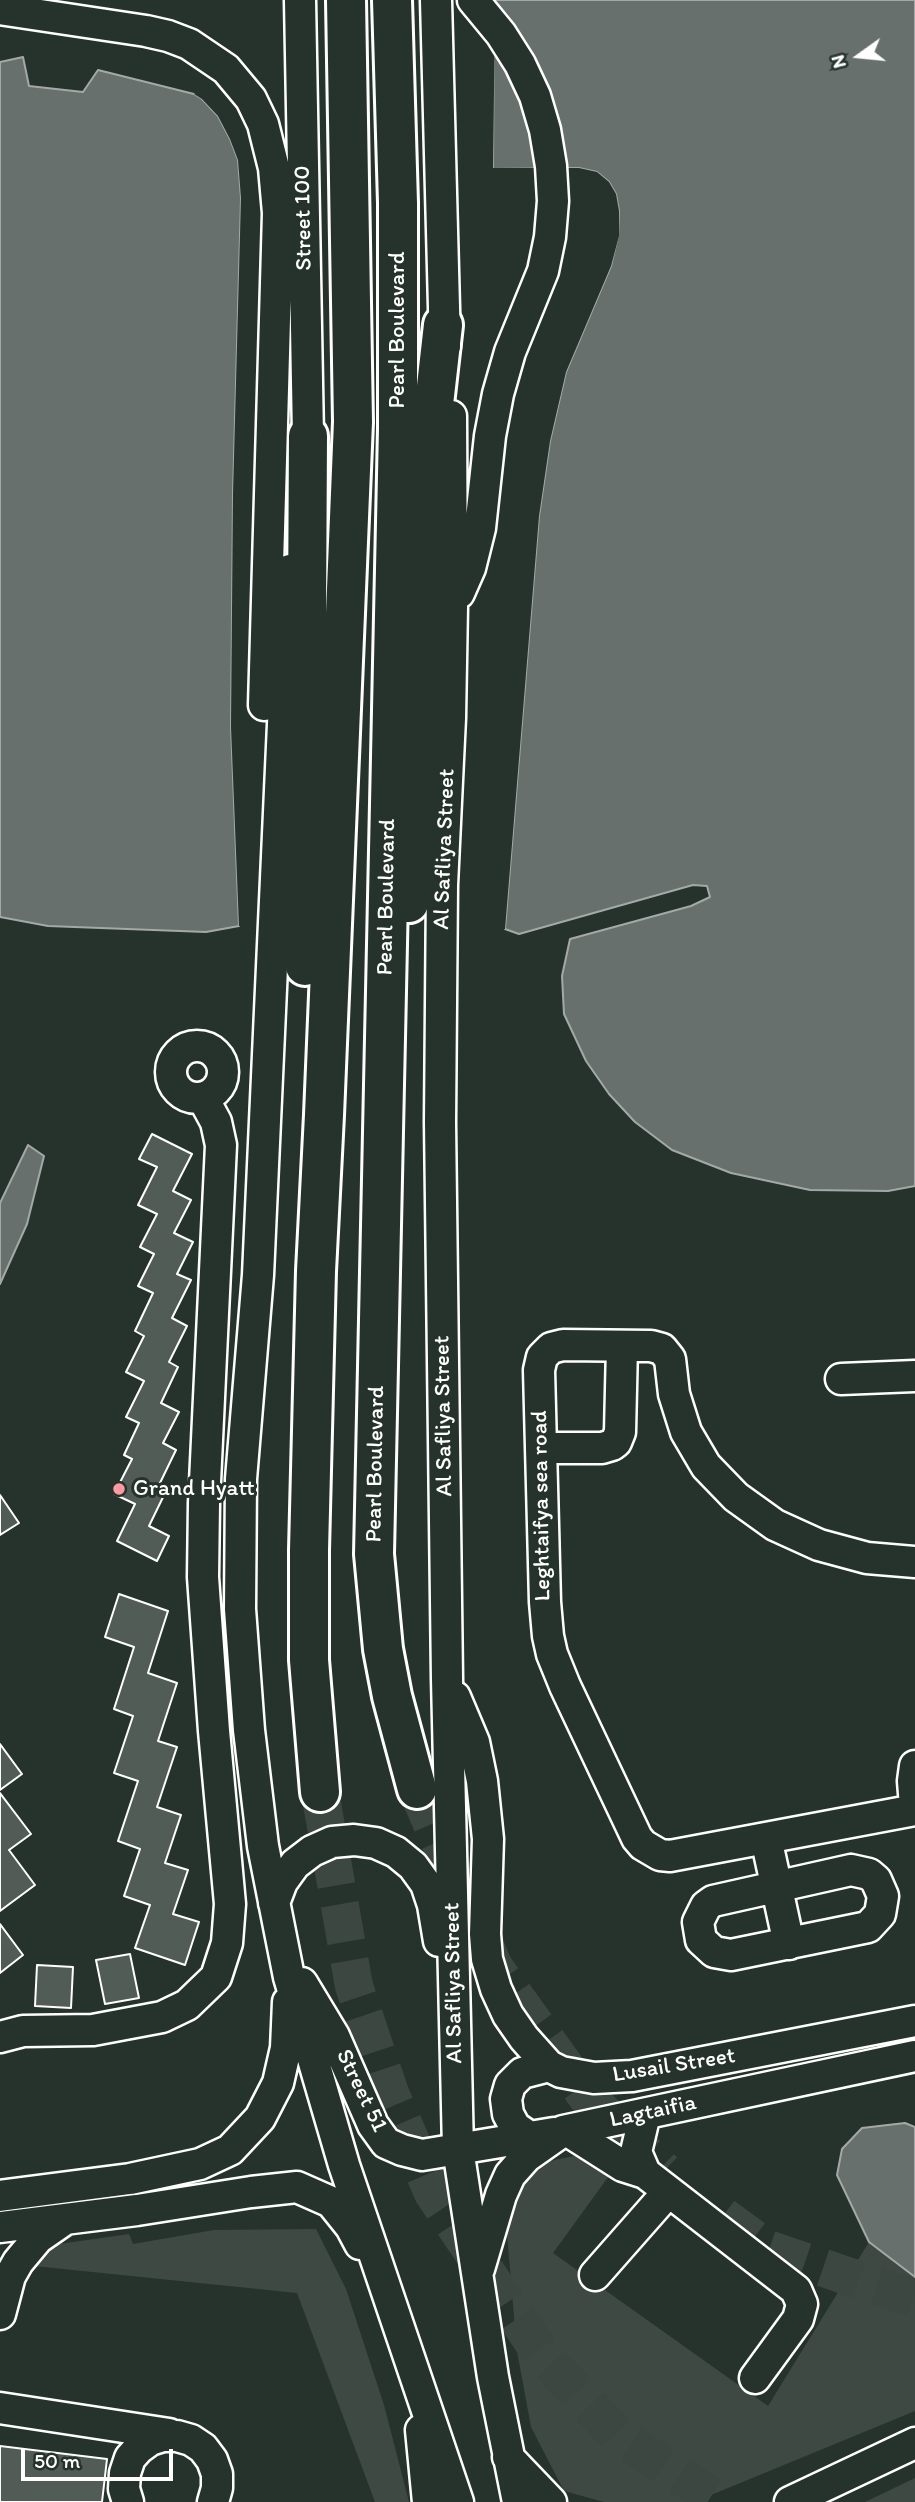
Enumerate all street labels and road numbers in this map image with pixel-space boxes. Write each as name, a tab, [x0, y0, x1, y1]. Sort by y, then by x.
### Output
street label: Street 100	[289, 165, 319, 271]
street label: Pearl Boulevard	[384, 252, 412, 408]
street label: Al Safliya Street	[428, 768, 462, 930]
street label: Pearl Boulevard	[372, 818, 402, 976]
street label: Al Safliya Street	[429, 1335, 459, 1497]
street label: Pearl Boulevard	[361, 1385, 391, 1543]
street label: Leghtaifya sea road	[527, 1410, 557, 1602]
street label: Al Safliya Street	[439, 1902, 469, 2064]
street label: Lusail Street	[611, 2043, 737, 2089]
street label: Street 51	[329, 2045, 393, 2137]
street label: Lagtaifia	[607, 2089, 699, 2135]

